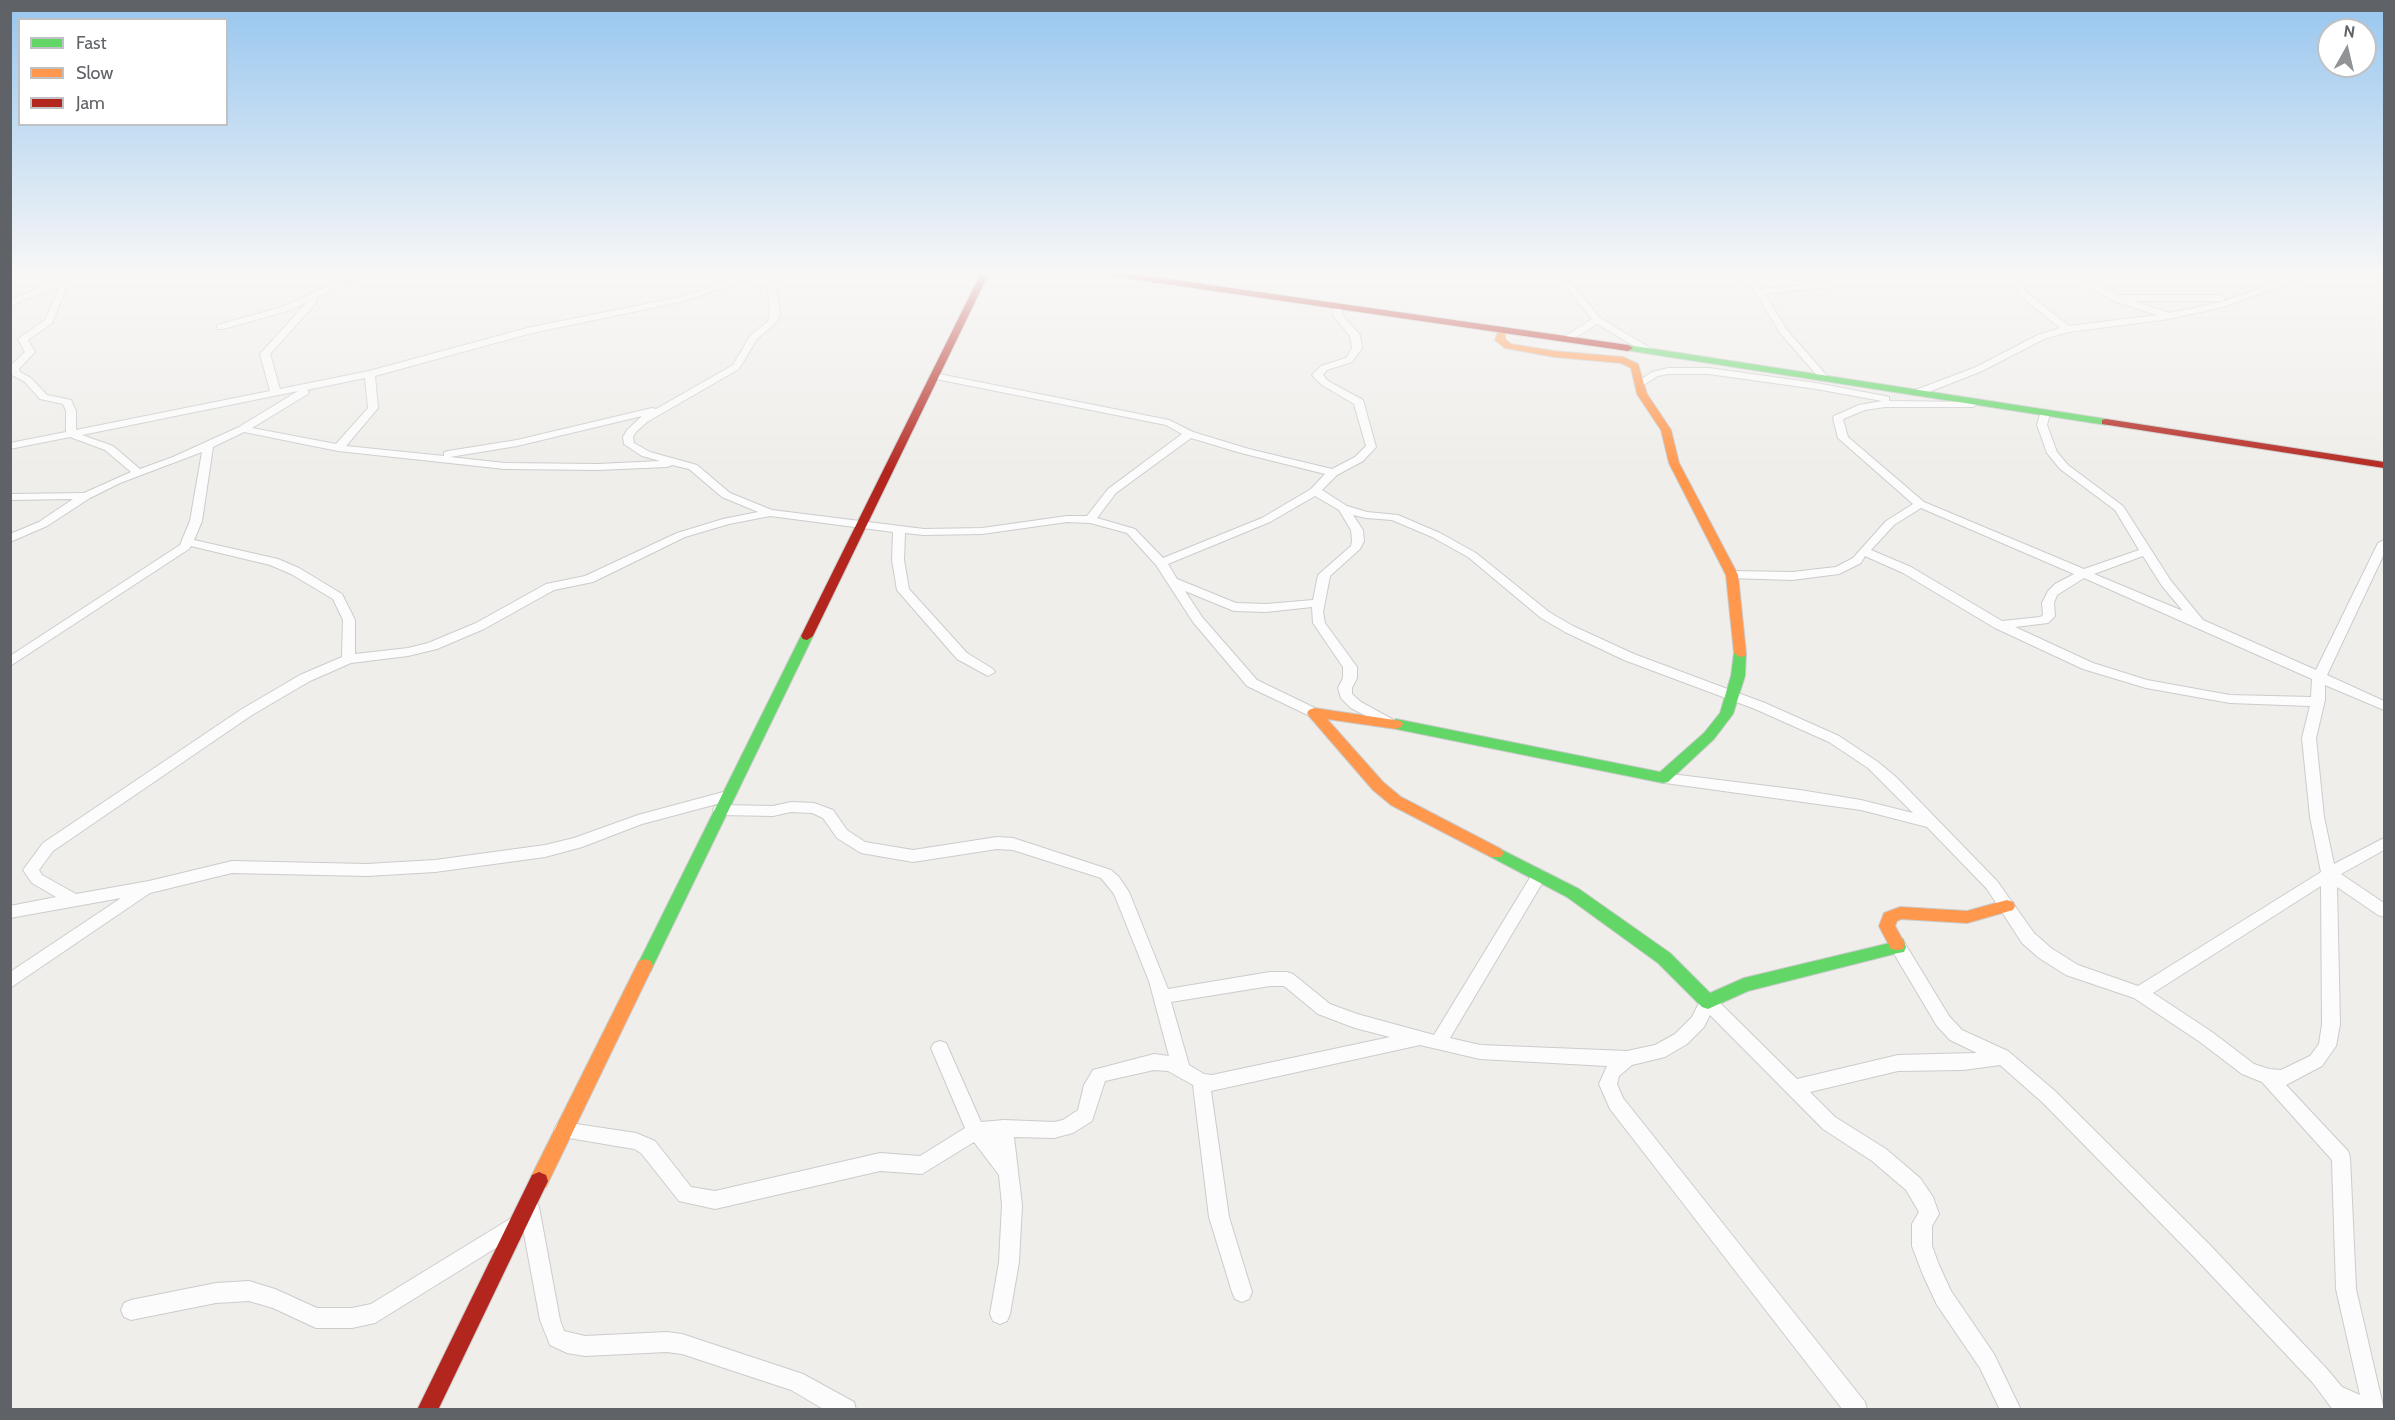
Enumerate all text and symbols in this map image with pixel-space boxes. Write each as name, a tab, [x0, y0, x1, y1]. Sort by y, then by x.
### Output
legend	[18, 18, 228, 126]
north arrow	[2317, 18, 2377, 78]
text: N	[2342, 21, 2356, 42]
text: Fast	[76, 32, 107, 54]
text: Slow	[76, 62, 113, 84]
text: Jam	[76, 92, 105, 114]

